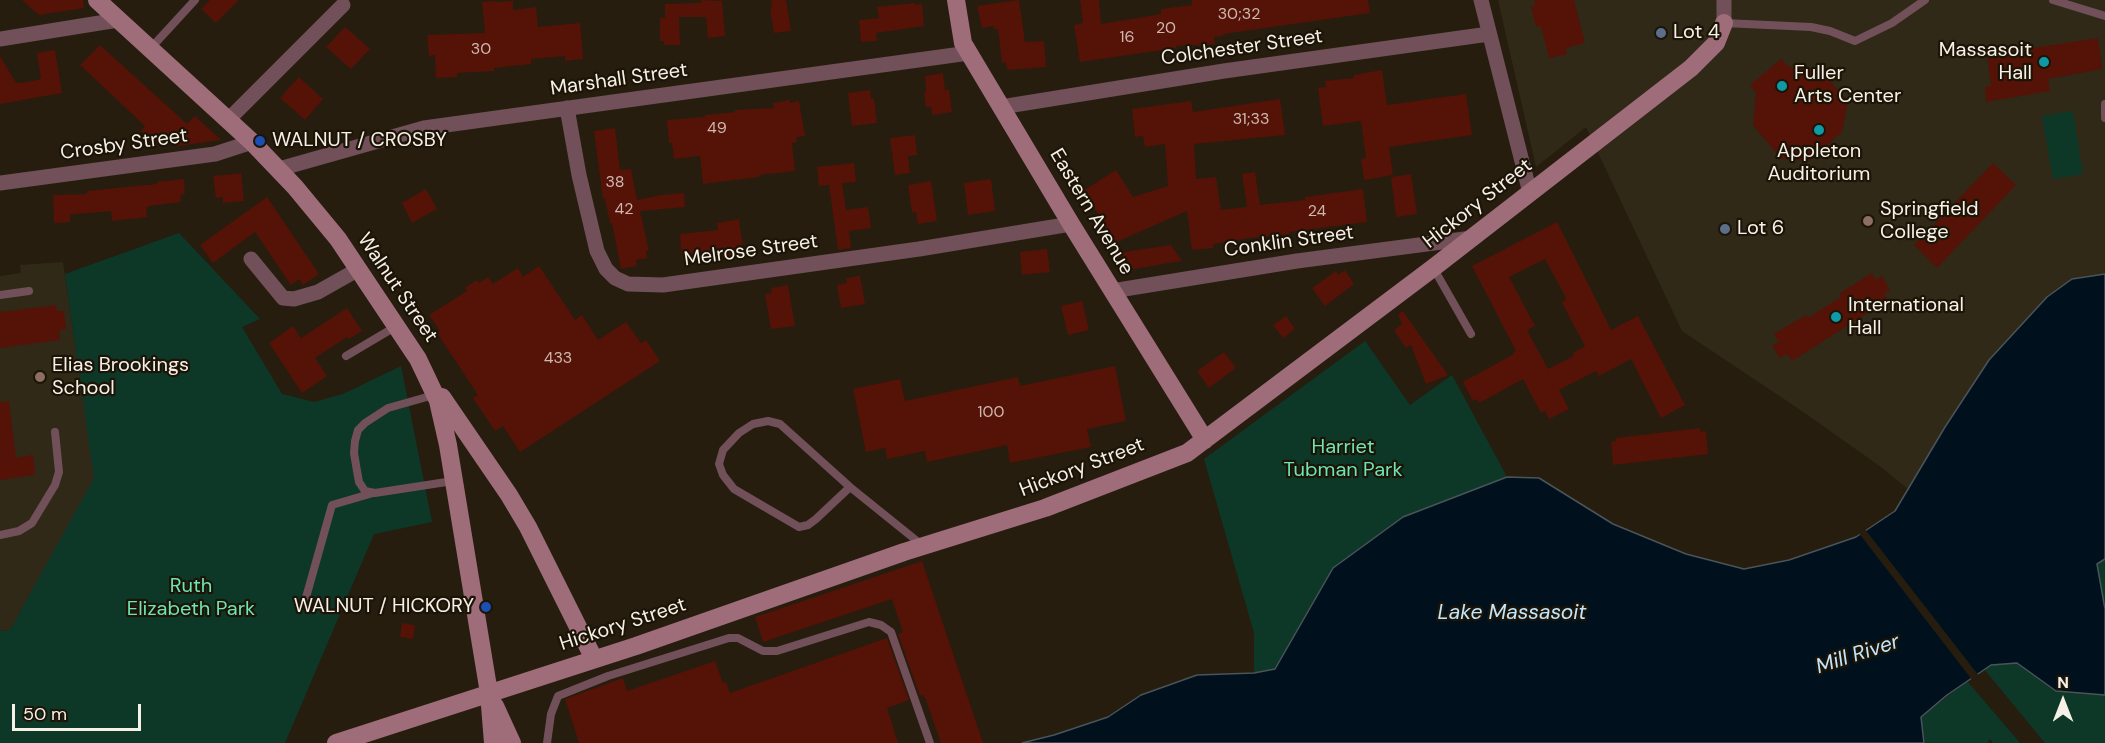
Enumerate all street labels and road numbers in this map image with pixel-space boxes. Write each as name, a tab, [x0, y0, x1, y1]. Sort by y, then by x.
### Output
street label: Colchester Street	[1160, 25, 1324, 71]
street label: Marshall Street	[549, 58, 689, 102]
street label: Crosby Street	[59, 124, 189, 166]
street label: Eastern Avenue	[1044, 145, 1138, 279]
street label: Hickory Street	[1419, 154, 1537, 254]
street label: Conklin Street	[1223, 221, 1355, 263]
street label: Walnut Street	[352, 229, 442, 347]
street label: Melrose Street	[683, 230, 819, 272]
street label: Hickory Street	[1016, 433, 1148, 503]
street label: Hickory Street	[557, 593, 689, 657]

